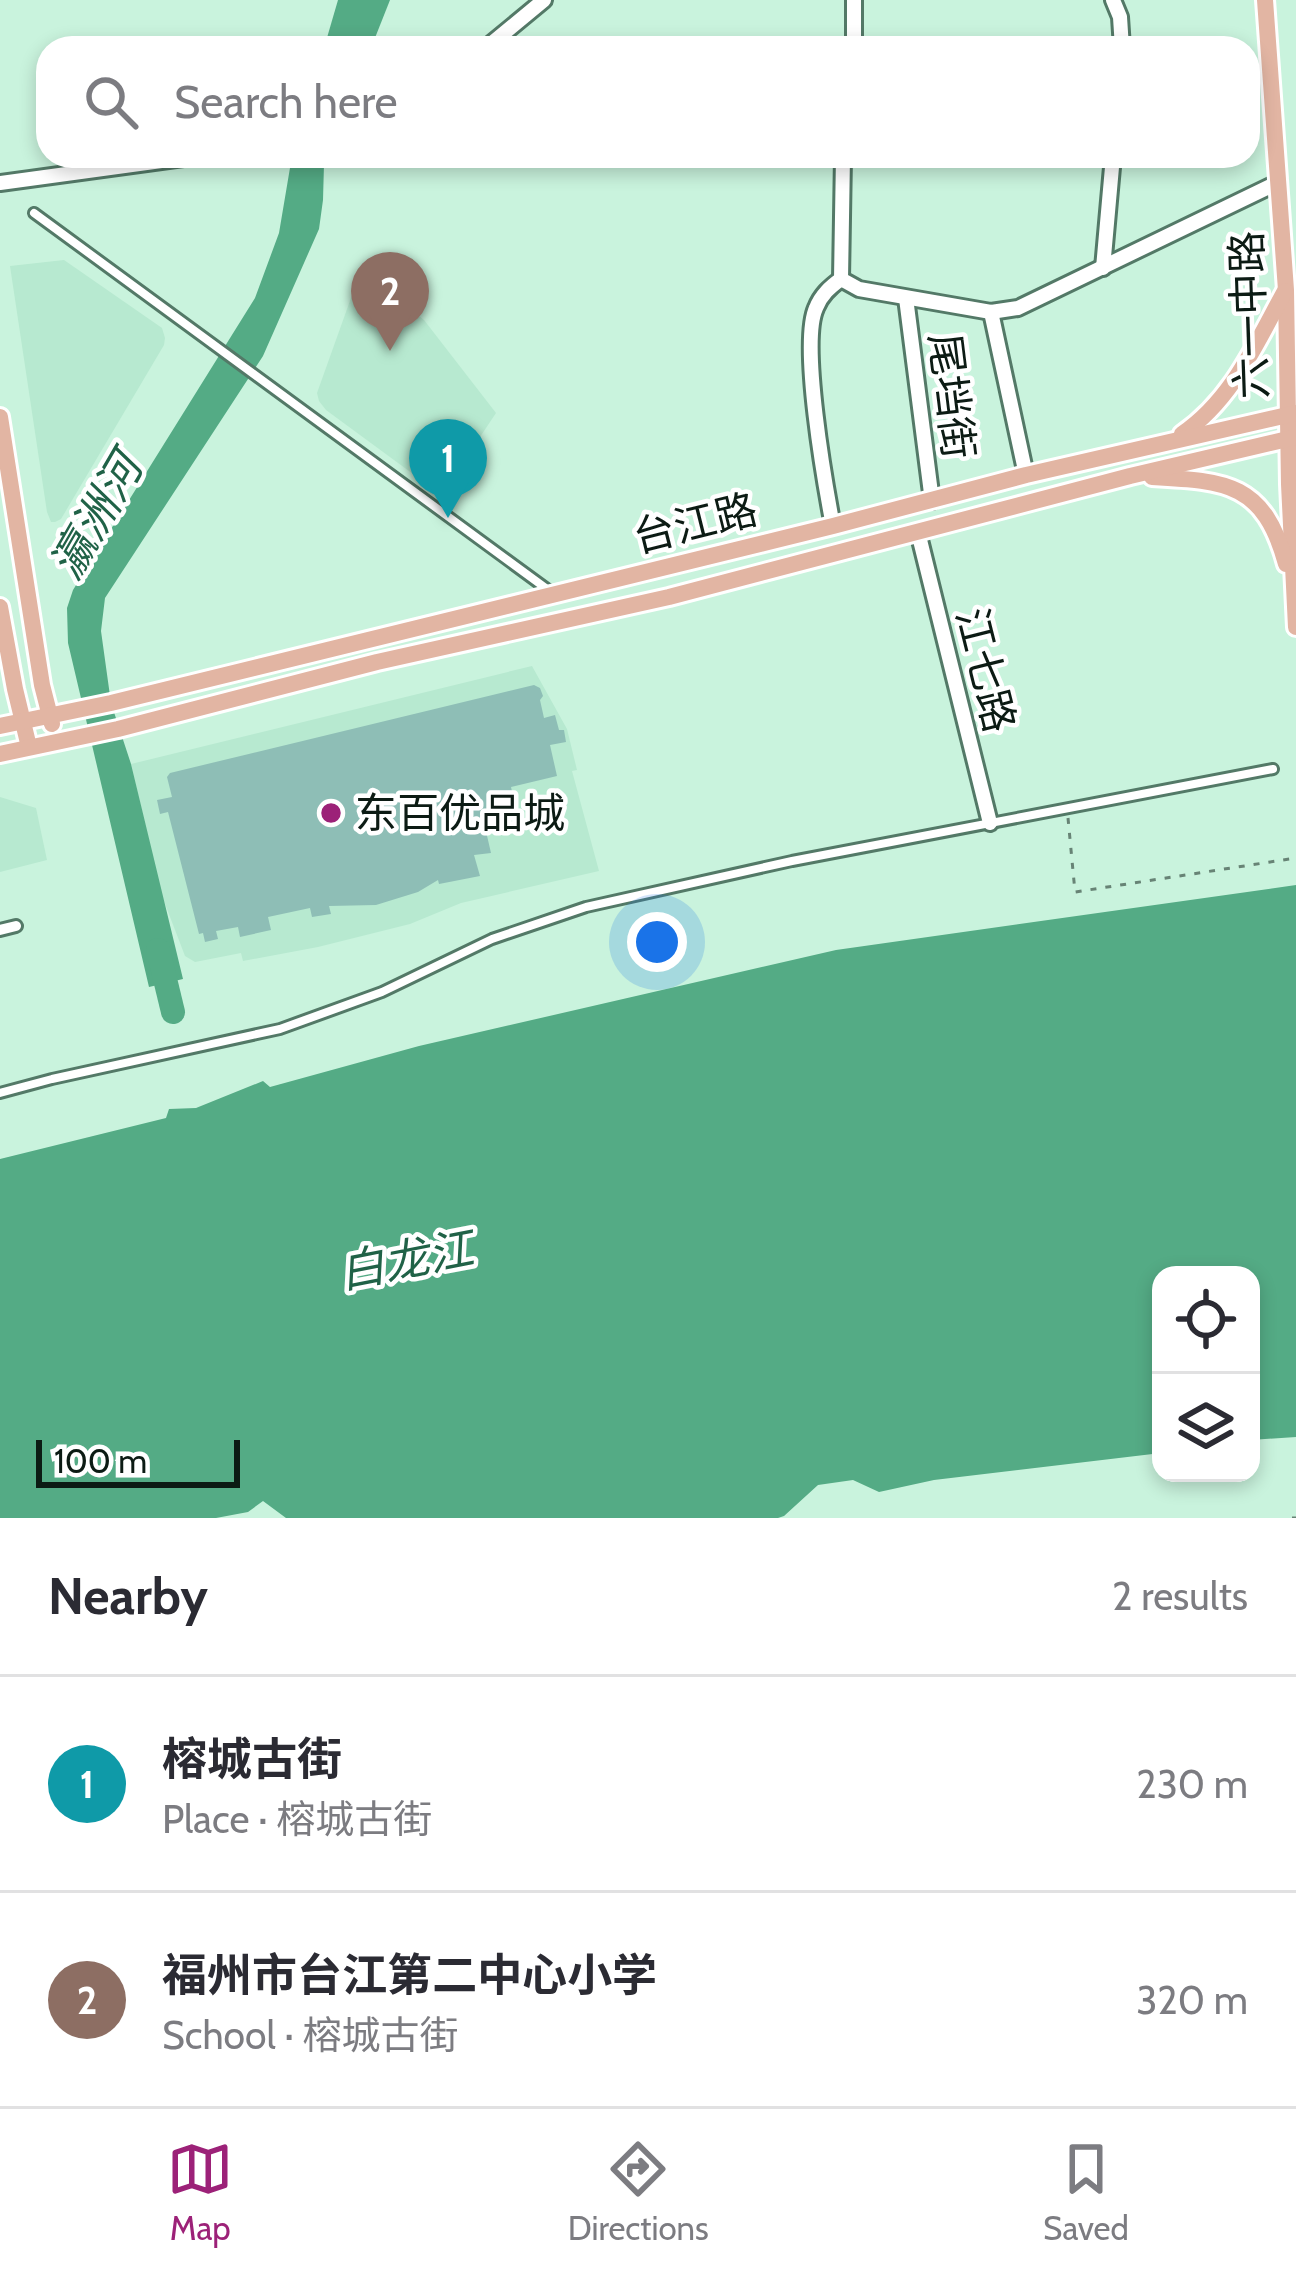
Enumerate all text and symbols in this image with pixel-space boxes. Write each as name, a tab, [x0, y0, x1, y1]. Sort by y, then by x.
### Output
search box	[36, 36, 1260, 168]
icon: search	[78, 69, 144, 135]
text: Search here	[174, 75, 398, 129]
street label: 六一中路	[1220, 230, 1278, 400]
pin: 2	[351, 252, 429, 351]
street label: 尾垱街	[919, 330, 985, 462]
pin: 1	[409, 419, 487, 518]
water label: 瀛洲河	[39, 437, 157, 588]
street label: 台江路	[628, 483, 762, 563]
street label: 江七路	[946, 603, 1026, 737]
place label: 东百优品城	[355, 787, 565, 839]
marker: 东百优品城	[318, 800, 344, 826]
your location	[627, 912, 687, 972]
water label: 白龙江	[335, 1220, 482, 1299]
map controls	[1152, 1266, 1260, 1482]
button: locate	[1152, 1266, 1260, 1374]
button: layers	[1152, 1374, 1260, 1482]
scale bar	[36, 1434, 240, 1487]
text: 100 m	[54, 1441, 147, 1481]
text: Nearby	[48, 1565, 208, 1627]
text: 2 results	[1112, 1572, 1248, 1620]
text: 榕城古街	[162, 1732, 342, 1786]
text: 1	[80, 1760, 94, 1808]
text: 230 m	[1136, 1760, 1248, 1808]
text: Place · 榕城古街	[162, 1795, 432, 1843]
text: 福州市台江第二中心小学	[162, 1948, 657, 2002]
text: 2	[77, 1976, 97, 2024]
text: 320 m	[1136, 1976, 1248, 2024]
text: School · 榕城古街	[162, 2011, 459, 2059]
tab: Map	[167, 2136, 233, 2248]
tab: Directions	[568, 2136, 709, 2248]
tab: Saved	[1043, 2136, 1129, 2248]

